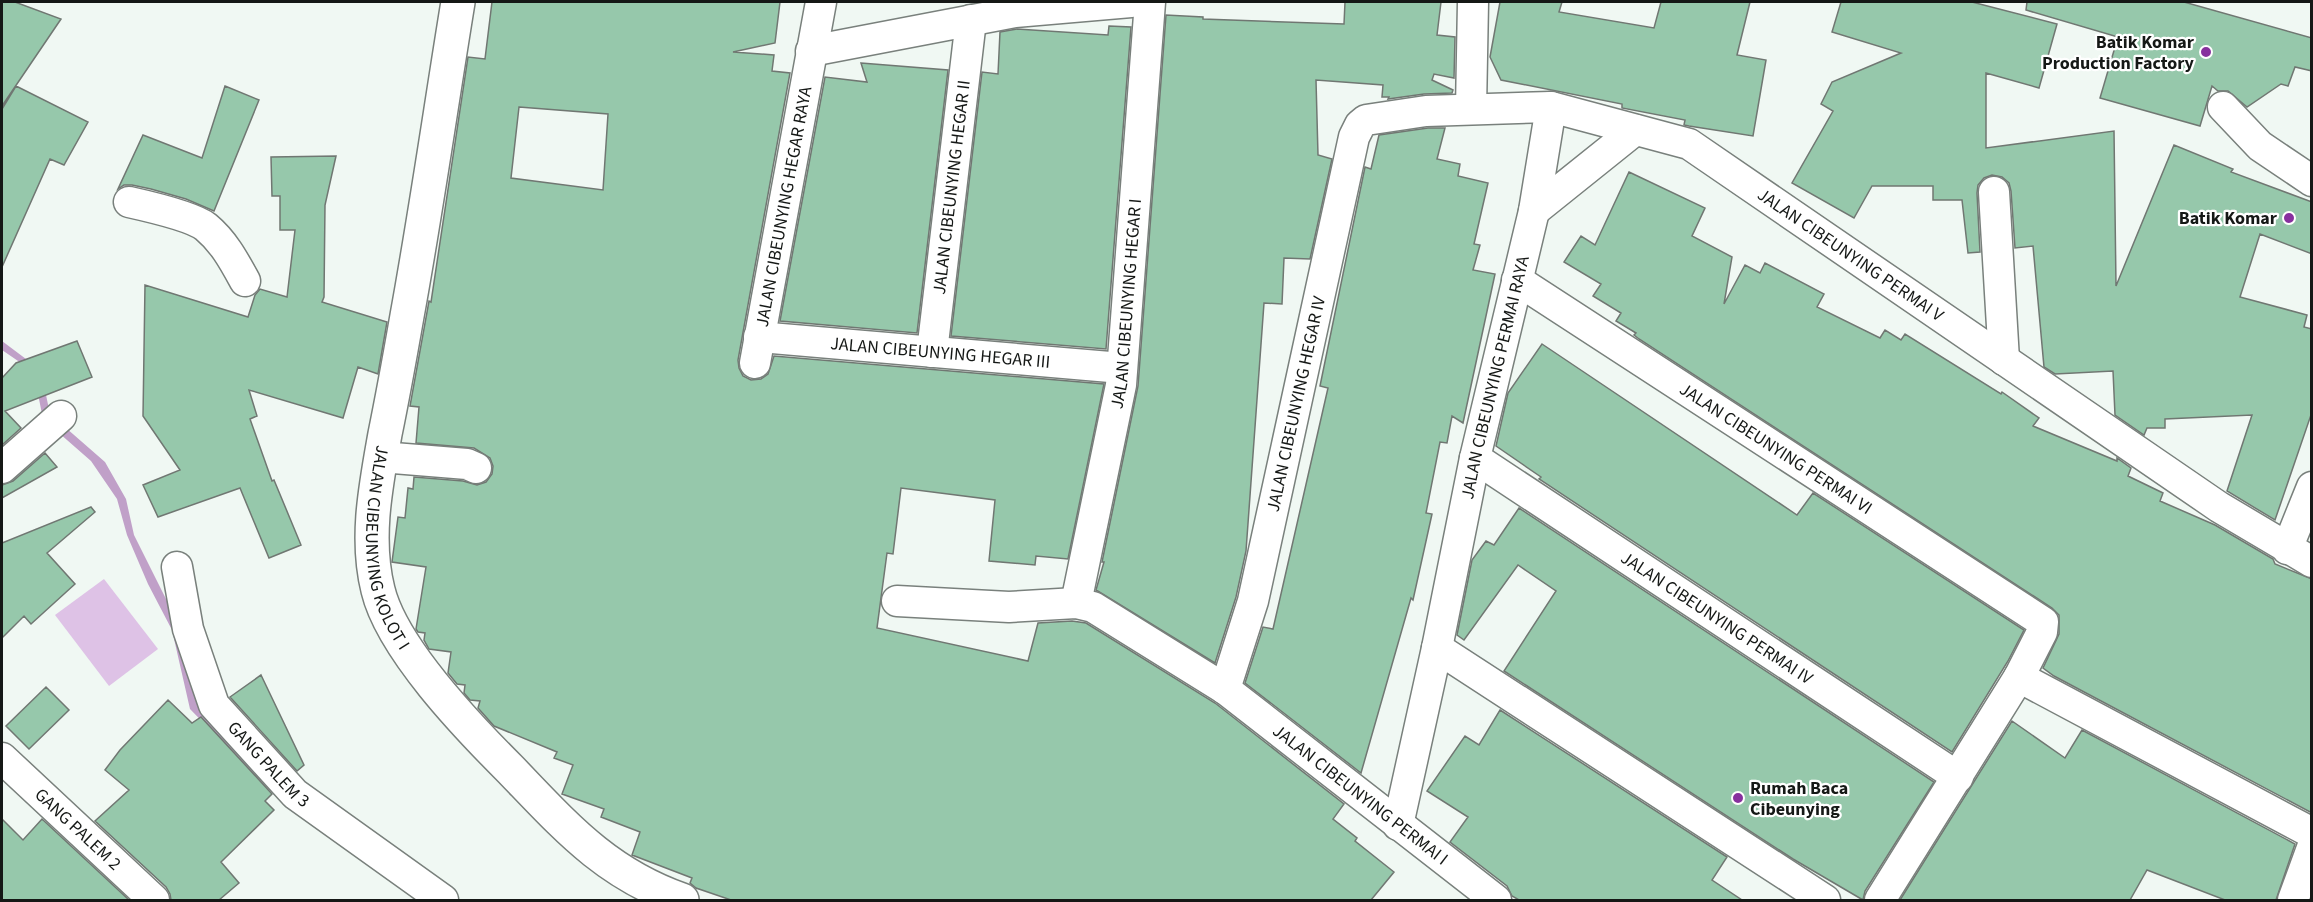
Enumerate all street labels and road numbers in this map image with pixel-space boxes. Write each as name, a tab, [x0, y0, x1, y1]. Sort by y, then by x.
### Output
street label: JALAN CIBEUNYING HEGAR II	[926, 79, 976, 296]
street label: JALAN CIBEUNYING HEGAR RAYA	[749, 84, 818, 329]
street label: JALAN CIBEUNYING PERMAI V	[1753, 182, 1949, 328]
street label: JALAN CIBEUNYING HEGAR I	[1104, 198, 1148, 411]
street label: JALAN CIBEUNYING PERMAI RAYA	[1455, 253, 1535, 501]
street label: JALAN CIBEUNYING HEGAR IV	[1260, 293, 1332, 514]
street label: JALAN CIBEUNYING HEGAR III	[829, 331, 1051, 374]
street label: JALAN CIBEUNYING PERMAI VI	[1675, 376, 1877, 520]
street label: JALAN CIBEUNYING KOLOT I	[360, 443, 416, 655]
street label: JALAN CIBEUNYING PERMAI IV	[1616, 545, 1819, 691]
street label: GANG PALEM 3	[222, 716, 315, 813]
street label: JALAN CIBEUNYING PERMAI I	[1268, 718, 1454, 871]
street label: GANG PALEM 2	[29, 782, 127, 876]

